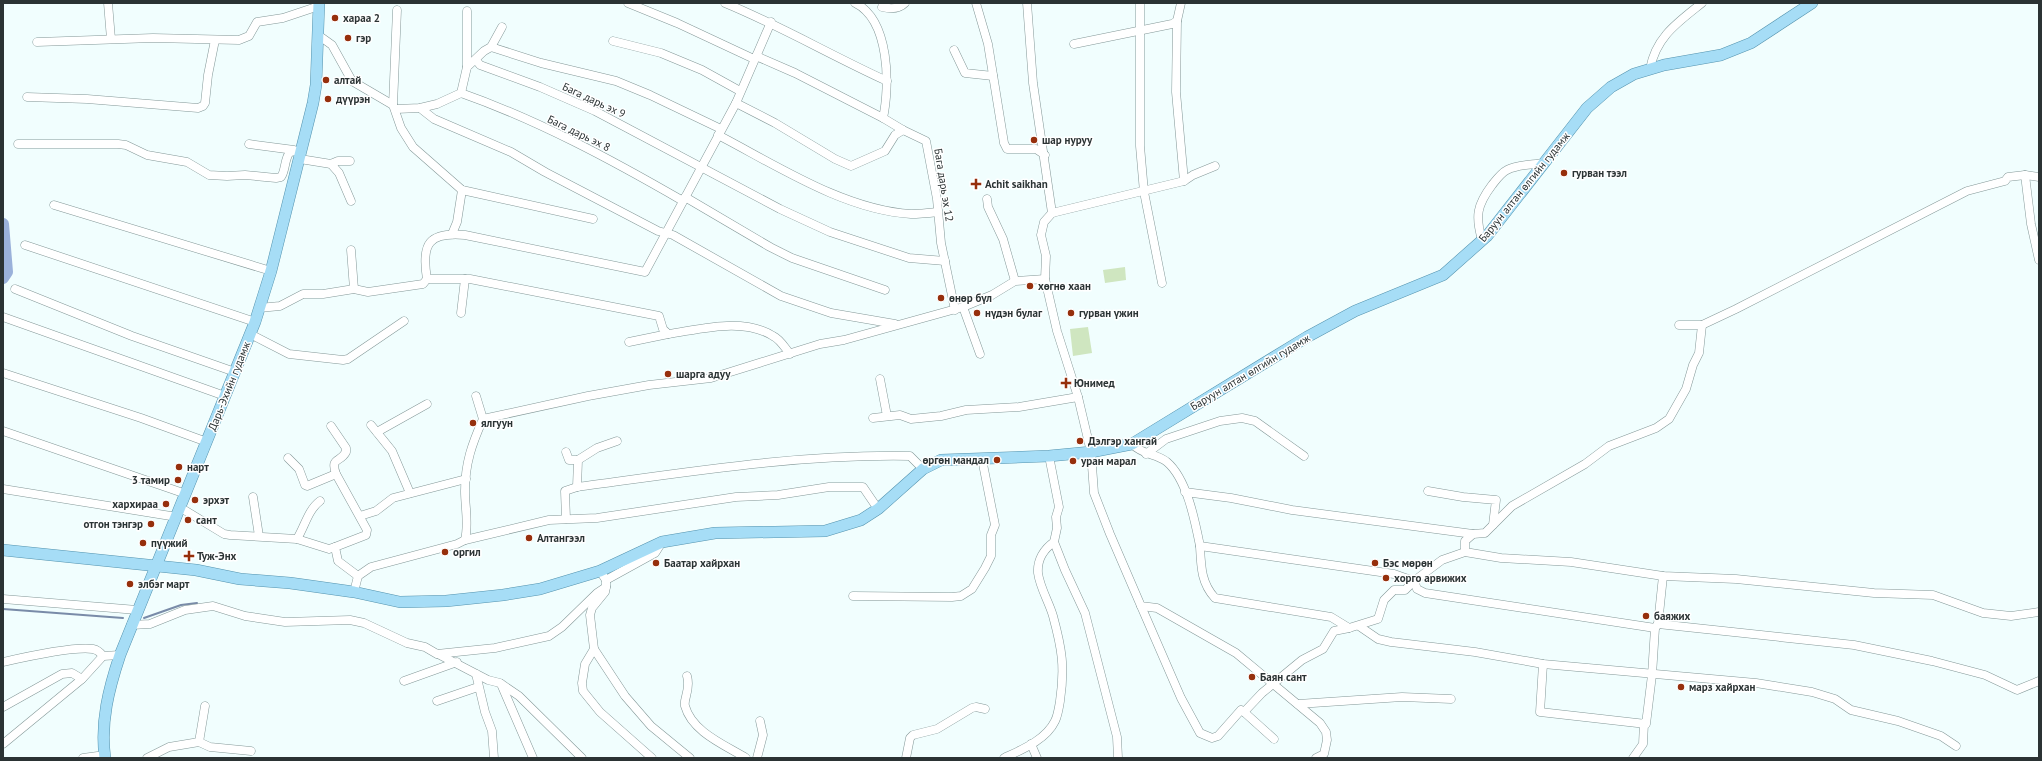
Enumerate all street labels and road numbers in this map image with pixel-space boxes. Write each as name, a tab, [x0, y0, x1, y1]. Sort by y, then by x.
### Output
street label: Бага дарь эх 9	[560, 79, 628, 121]
street label: Бага дарь эх 8	[545, 112, 613, 154]
street label: Баруун алтан өлгийн гудамж	[1475, 129, 1573, 245]
street label: Бага дарь эх 12	[931, 147, 957, 223]
street label: Баруун алтан өлгийн гудамж	[1188, 330, 1313, 413]
street label: Дарь-Эхийн гудамж	[205, 339, 254, 433]

